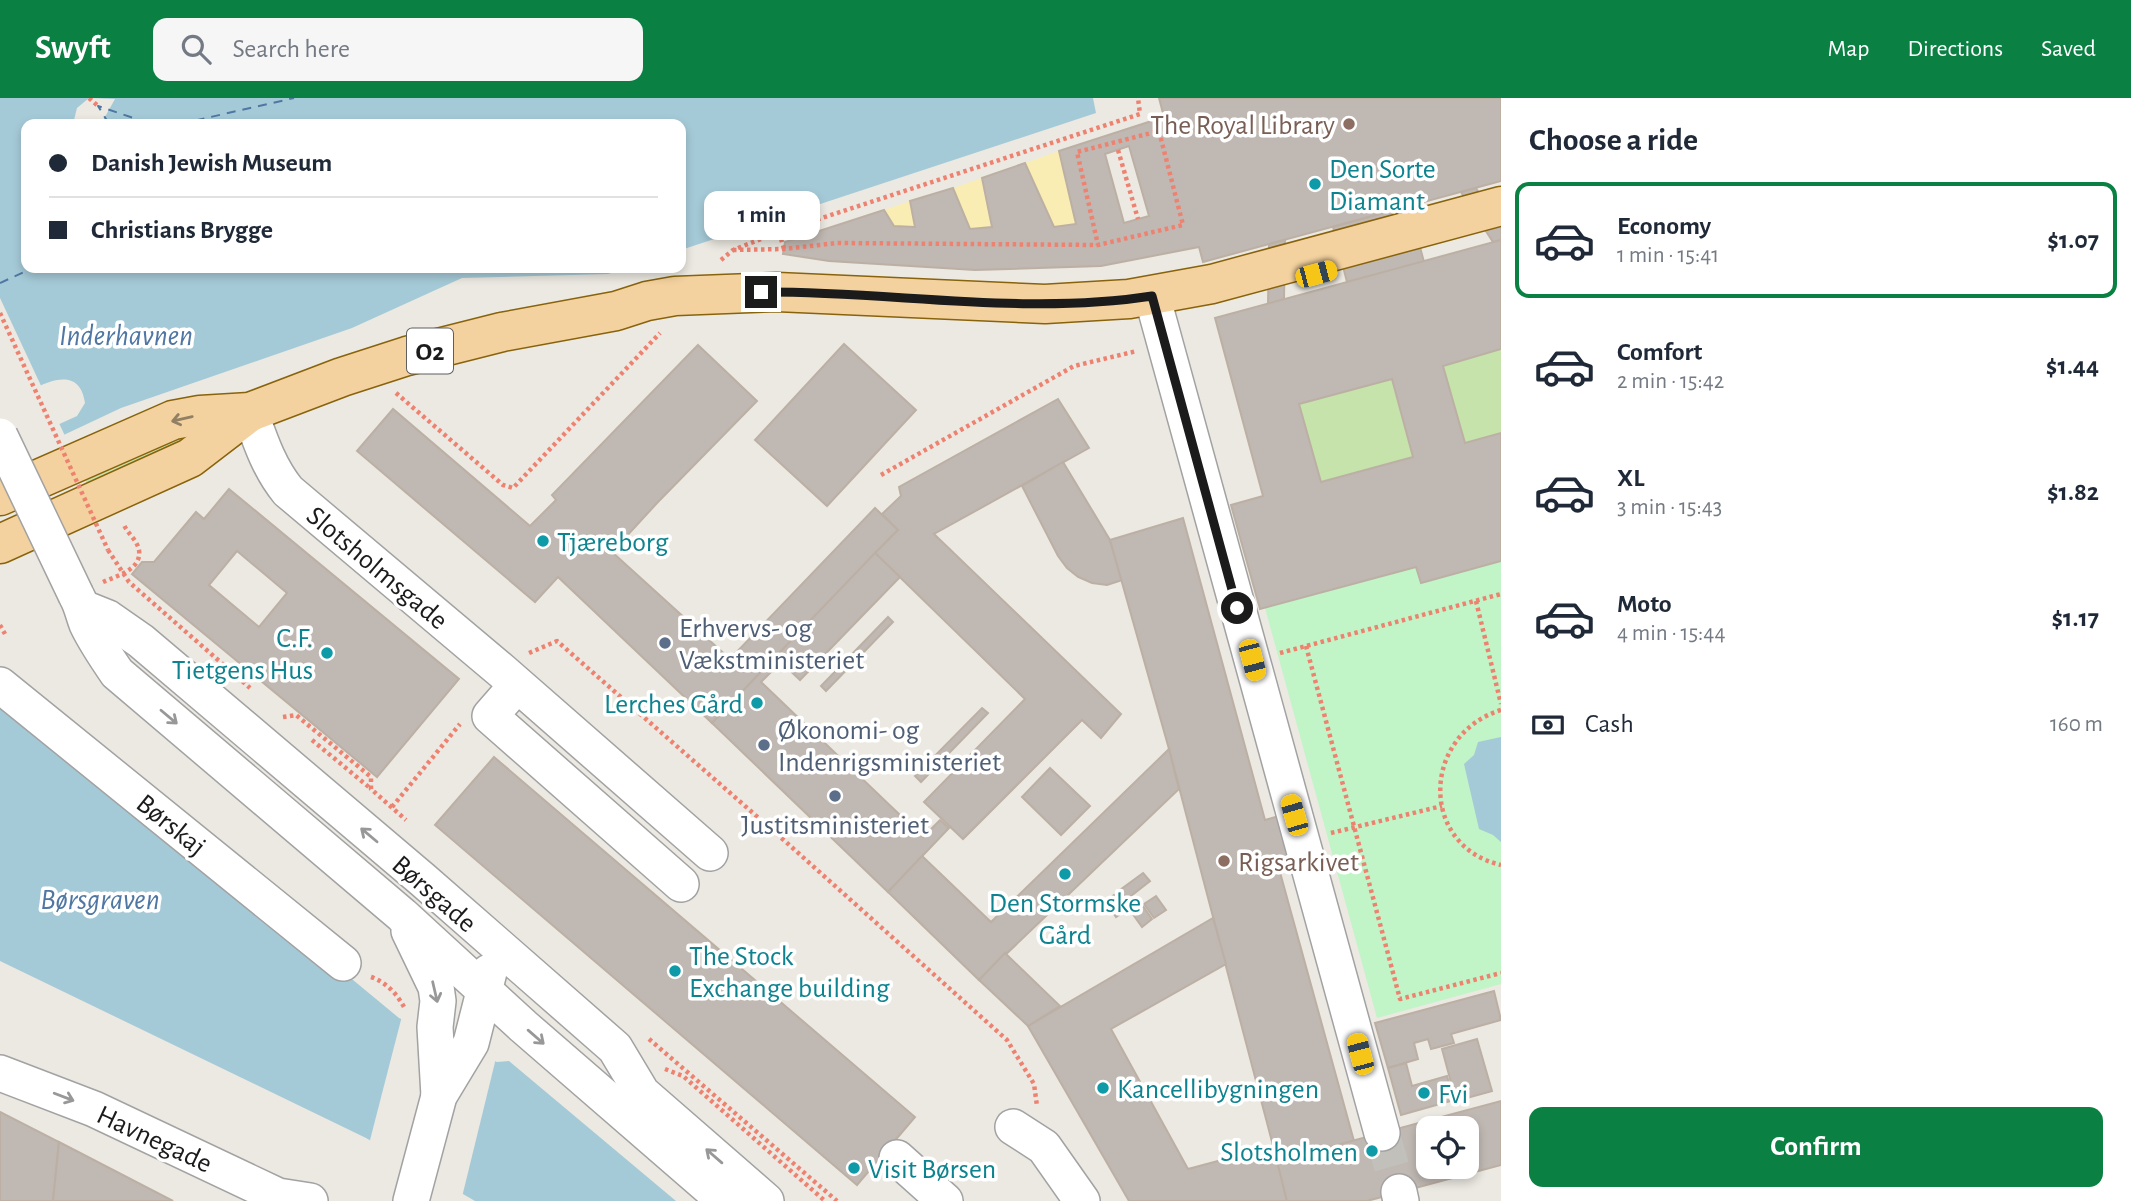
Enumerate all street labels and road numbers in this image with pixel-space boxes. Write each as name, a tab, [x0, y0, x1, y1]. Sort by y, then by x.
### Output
road number: O2	[407, 328, 453, 374]
street label: Slotsholmsgade	[301, 502, 453, 635]
street label: Børskaj	[131, 789, 211, 862]
street label: Børsgade	[386, 851, 481, 938]
street label: Havnegade	[92, 1101, 216, 1179]

